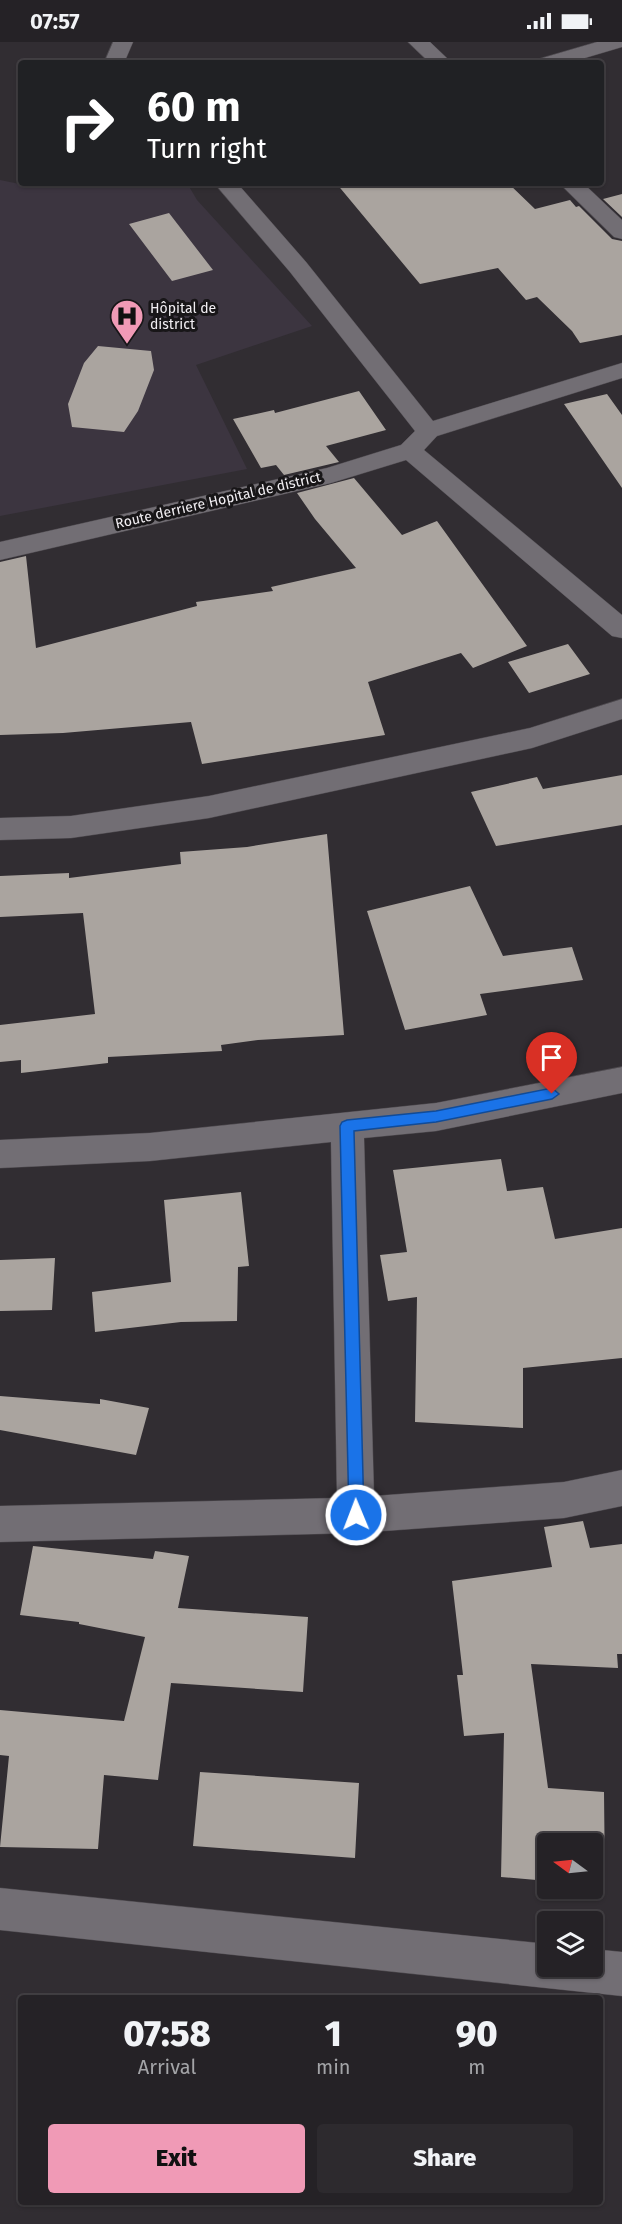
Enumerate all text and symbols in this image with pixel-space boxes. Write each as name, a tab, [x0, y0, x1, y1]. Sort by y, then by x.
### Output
text: 07:57	[30, 8, 80, 35]
text: 60 m	[147, 82, 241, 132]
icon: right	[48, 84, 126, 162]
text: Turn right	[147, 133, 267, 165]
hospital icon: Hôpital de district	[109, 298, 145, 345]
place label: Hôpital de district	[150, 300, 216, 333]
street label: Route derriere Hopital de district	[114, 468, 323, 532]
pin	[526, 1032, 577, 1094]
icon: arrive	[535, 1041, 568, 1074]
position arrow	[324, 1483, 388, 1547]
north arrow	[537, 1833, 603, 1899]
map controls	[537, 1833, 603, 1977]
button: layers	[537, 1911, 603, 1977]
text: 07:58	[123, 2012, 211, 2056]
text: 1	[325, 2012, 342, 2056]
text: 90	[456, 2012, 498, 2056]
text: Arrival	[138, 2055, 196, 2079]
text: min	[316, 2055, 351, 2079]
text: m	[468, 2055, 485, 2079]
button: Exit	[48, 2124, 305, 2193]
button: Share	[317, 2124, 573, 2193]

